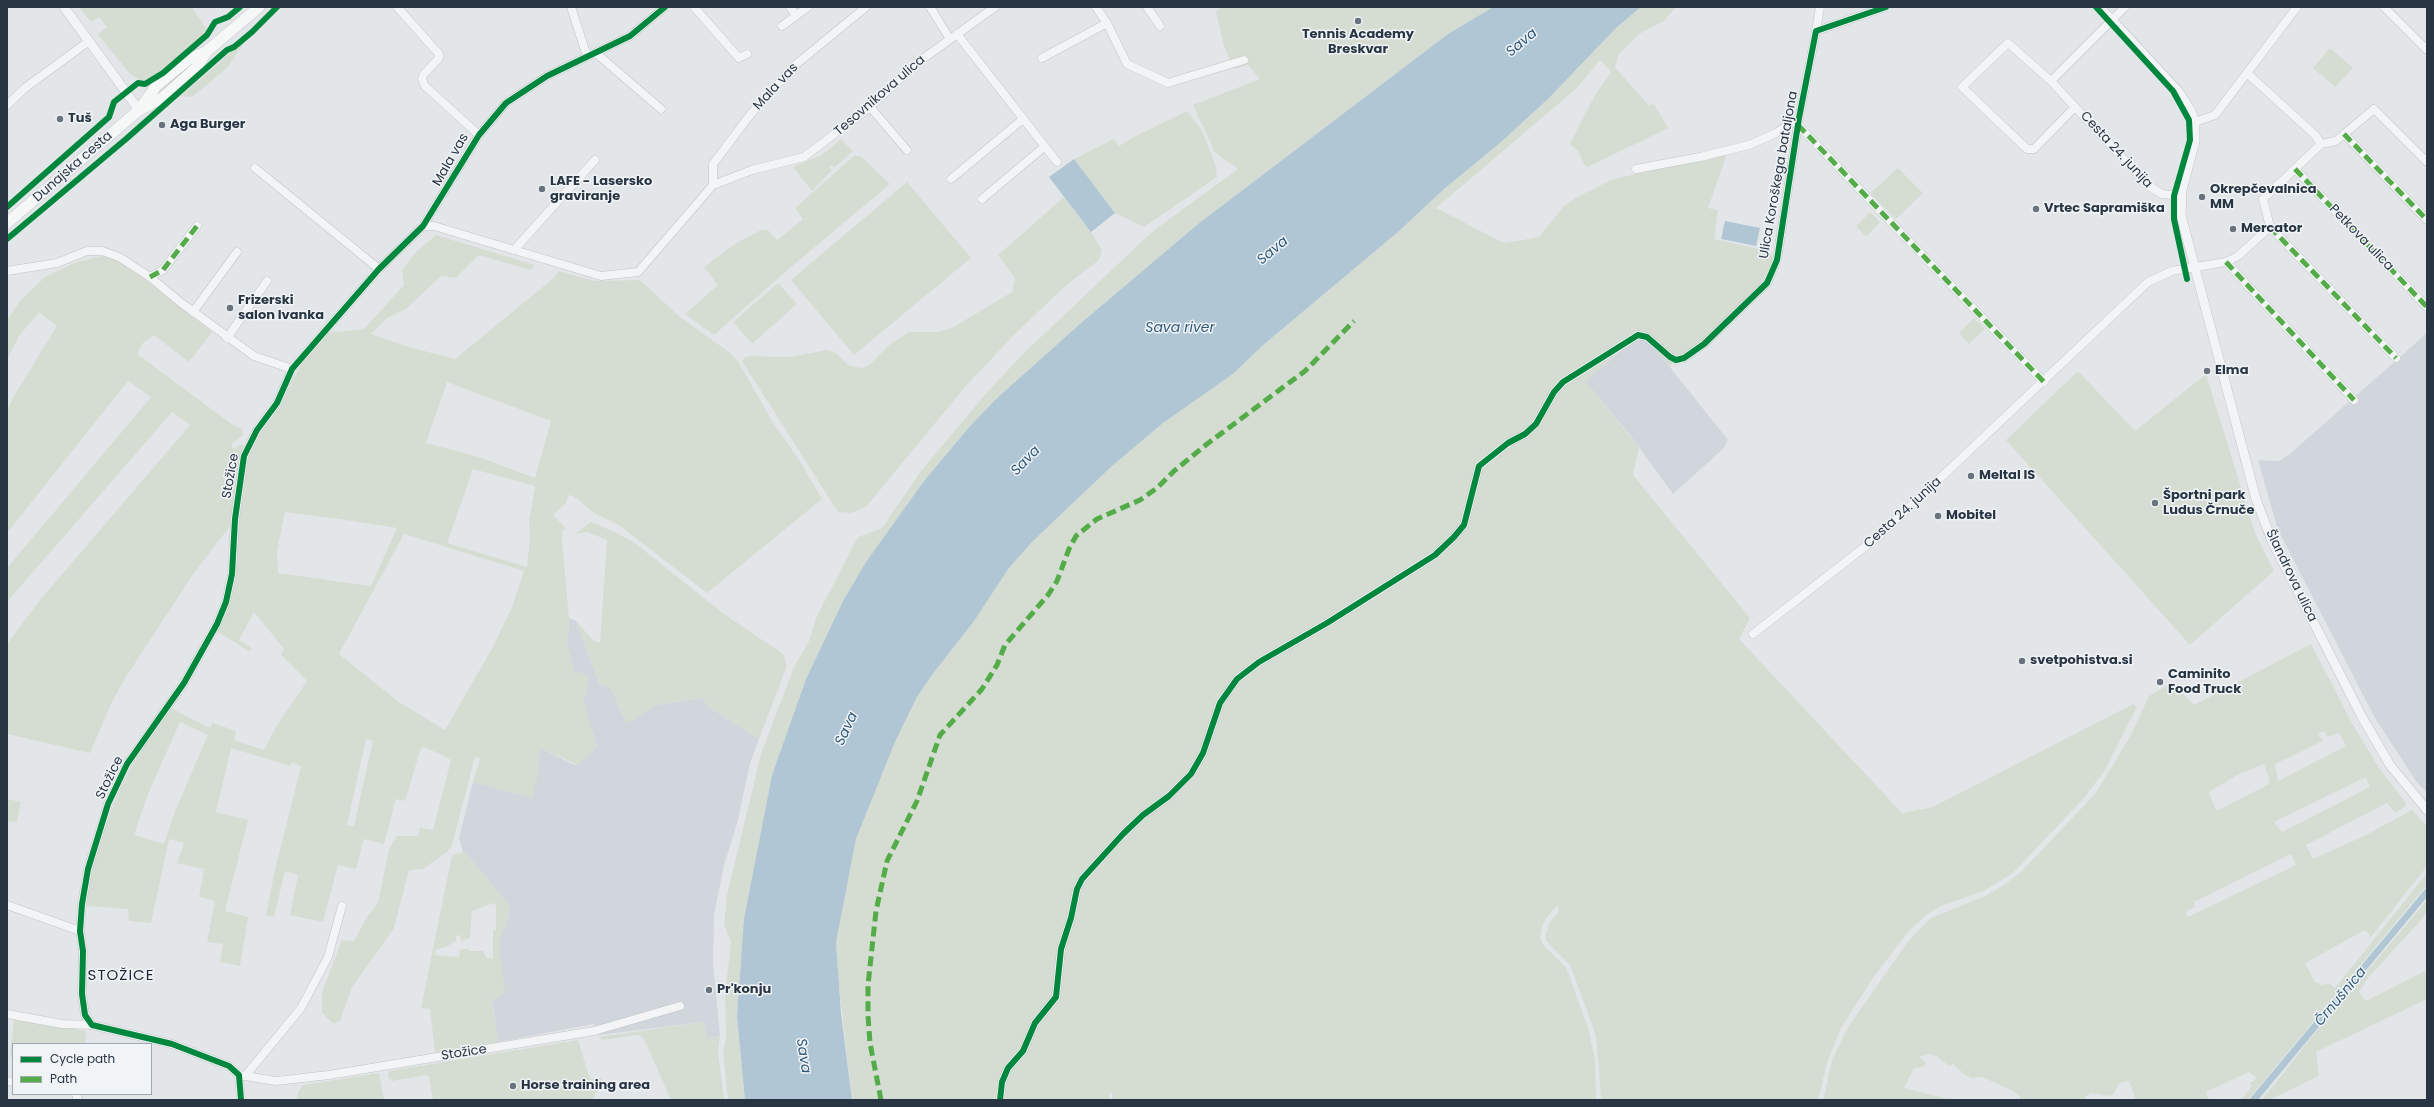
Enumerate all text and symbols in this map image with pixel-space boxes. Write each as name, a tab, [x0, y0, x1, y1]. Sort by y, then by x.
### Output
marker: Tennis Academy Breskvar	[1353, 16, 1363, 26]
water label: Sava	[1503, 25, 1541, 61]
place label: Tennis Academy Breskvar	[1302, 27, 1414, 58]
street label: Tesovnikova ulica	[831, 52, 929, 140]
street label: Mala vas	[750, 60, 802, 114]
street label: Ulica Koroškega bataljona	[1757, 90, 1801, 260]
street label: Cesta 24. junija	[2077, 109, 2155, 191]
place label: Tuš	[68, 111, 92, 127]
marker: Tuš	[55, 114, 65, 124]
place label: Aga Burger	[170, 117, 245, 133]
marker: Aga Burger	[157, 120, 167, 130]
street label: Dunajska cesta	[30, 128, 116, 206]
street label: Mala vas	[430, 131, 472, 189]
place label: LAFE - Lasersko graviranje	[550, 174, 652, 205]
place label: Okrepčevalnica MM	[2210, 182, 2317, 213]
marker: LAFE - Lasersko graviranje	[537, 184, 547, 194]
marker: Okrepčevalnica MM	[2197, 192, 2207, 202]
place label: Vrtec Sapramiška	[2044, 201, 2165, 217]
street label: Petkova ulica	[2325, 202, 2397, 274]
marker: Vrtec Sapramiška	[2031, 204, 2041, 214]
place label: Mercator	[2241, 221, 2302, 237]
marker: Mercator	[2228, 224, 2238, 234]
water label: Sava	[1254, 233, 1292, 269]
place label: Frizerski salon Ivanka	[238, 293, 324, 324]
marker: Frizerski salon Ivanka	[225, 303, 235, 313]
water label: Sava river	[1145, 320, 1215, 336]
place label: Elma	[2215, 363, 2248, 379]
marker: Elma	[2202, 366, 2212, 376]
water label: Sava	[1008, 443, 1044, 479]
street label: Stožice	[219, 452, 243, 500]
place label: Meltal IS	[1979, 468, 2035, 484]
marker: Meltal IS	[1966, 471, 1976, 481]
street label: Cesta 24. junija	[1861, 474, 1945, 552]
place label: Športni park Ludus Črnuče	[2163, 488, 2254, 519]
marker: Športni park Ludus Črnuče	[2150, 498, 2160, 508]
place label: Mobitel	[1946, 508, 1996, 524]
marker: Mobitel	[1933, 511, 1943, 521]
street label: Šlandrova ulica	[2262, 527, 2320, 625]
place label: svetpohistva.si	[2030, 653, 2133, 669]
marker: svetpohistva.si	[2017, 656, 2027, 666]
place label: Caminito Food Truck	[2168, 667, 2241, 698]
marker: Caminito Food Truck	[2155, 677, 2165, 687]
water label: Sava	[832, 710, 862, 748]
street label: Stožice	[93, 754, 127, 802]
water label: Črnušnica	[2312, 964, 2370, 1030]
district label: STOŽICE	[88, 967, 154, 985]
place label: Pr'konju	[717, 982, 771, 998]
marker: Pr'konju	[704, 985, 714, 995]
water label: Sava	[792, 1037, 814, 1075]
street label: Stožice	[440, 1042, 488, 1064]
legend	[12, 1043, 152, 1095]
text: Cycle path	[50, 1050, 115, 1067]
text: Path	[50, 1070, 77, 1087]
place label: Horse training area	[521, 1078, 650, 1094]
marker: Horse training area	[508, 1081, 518, 1091]

